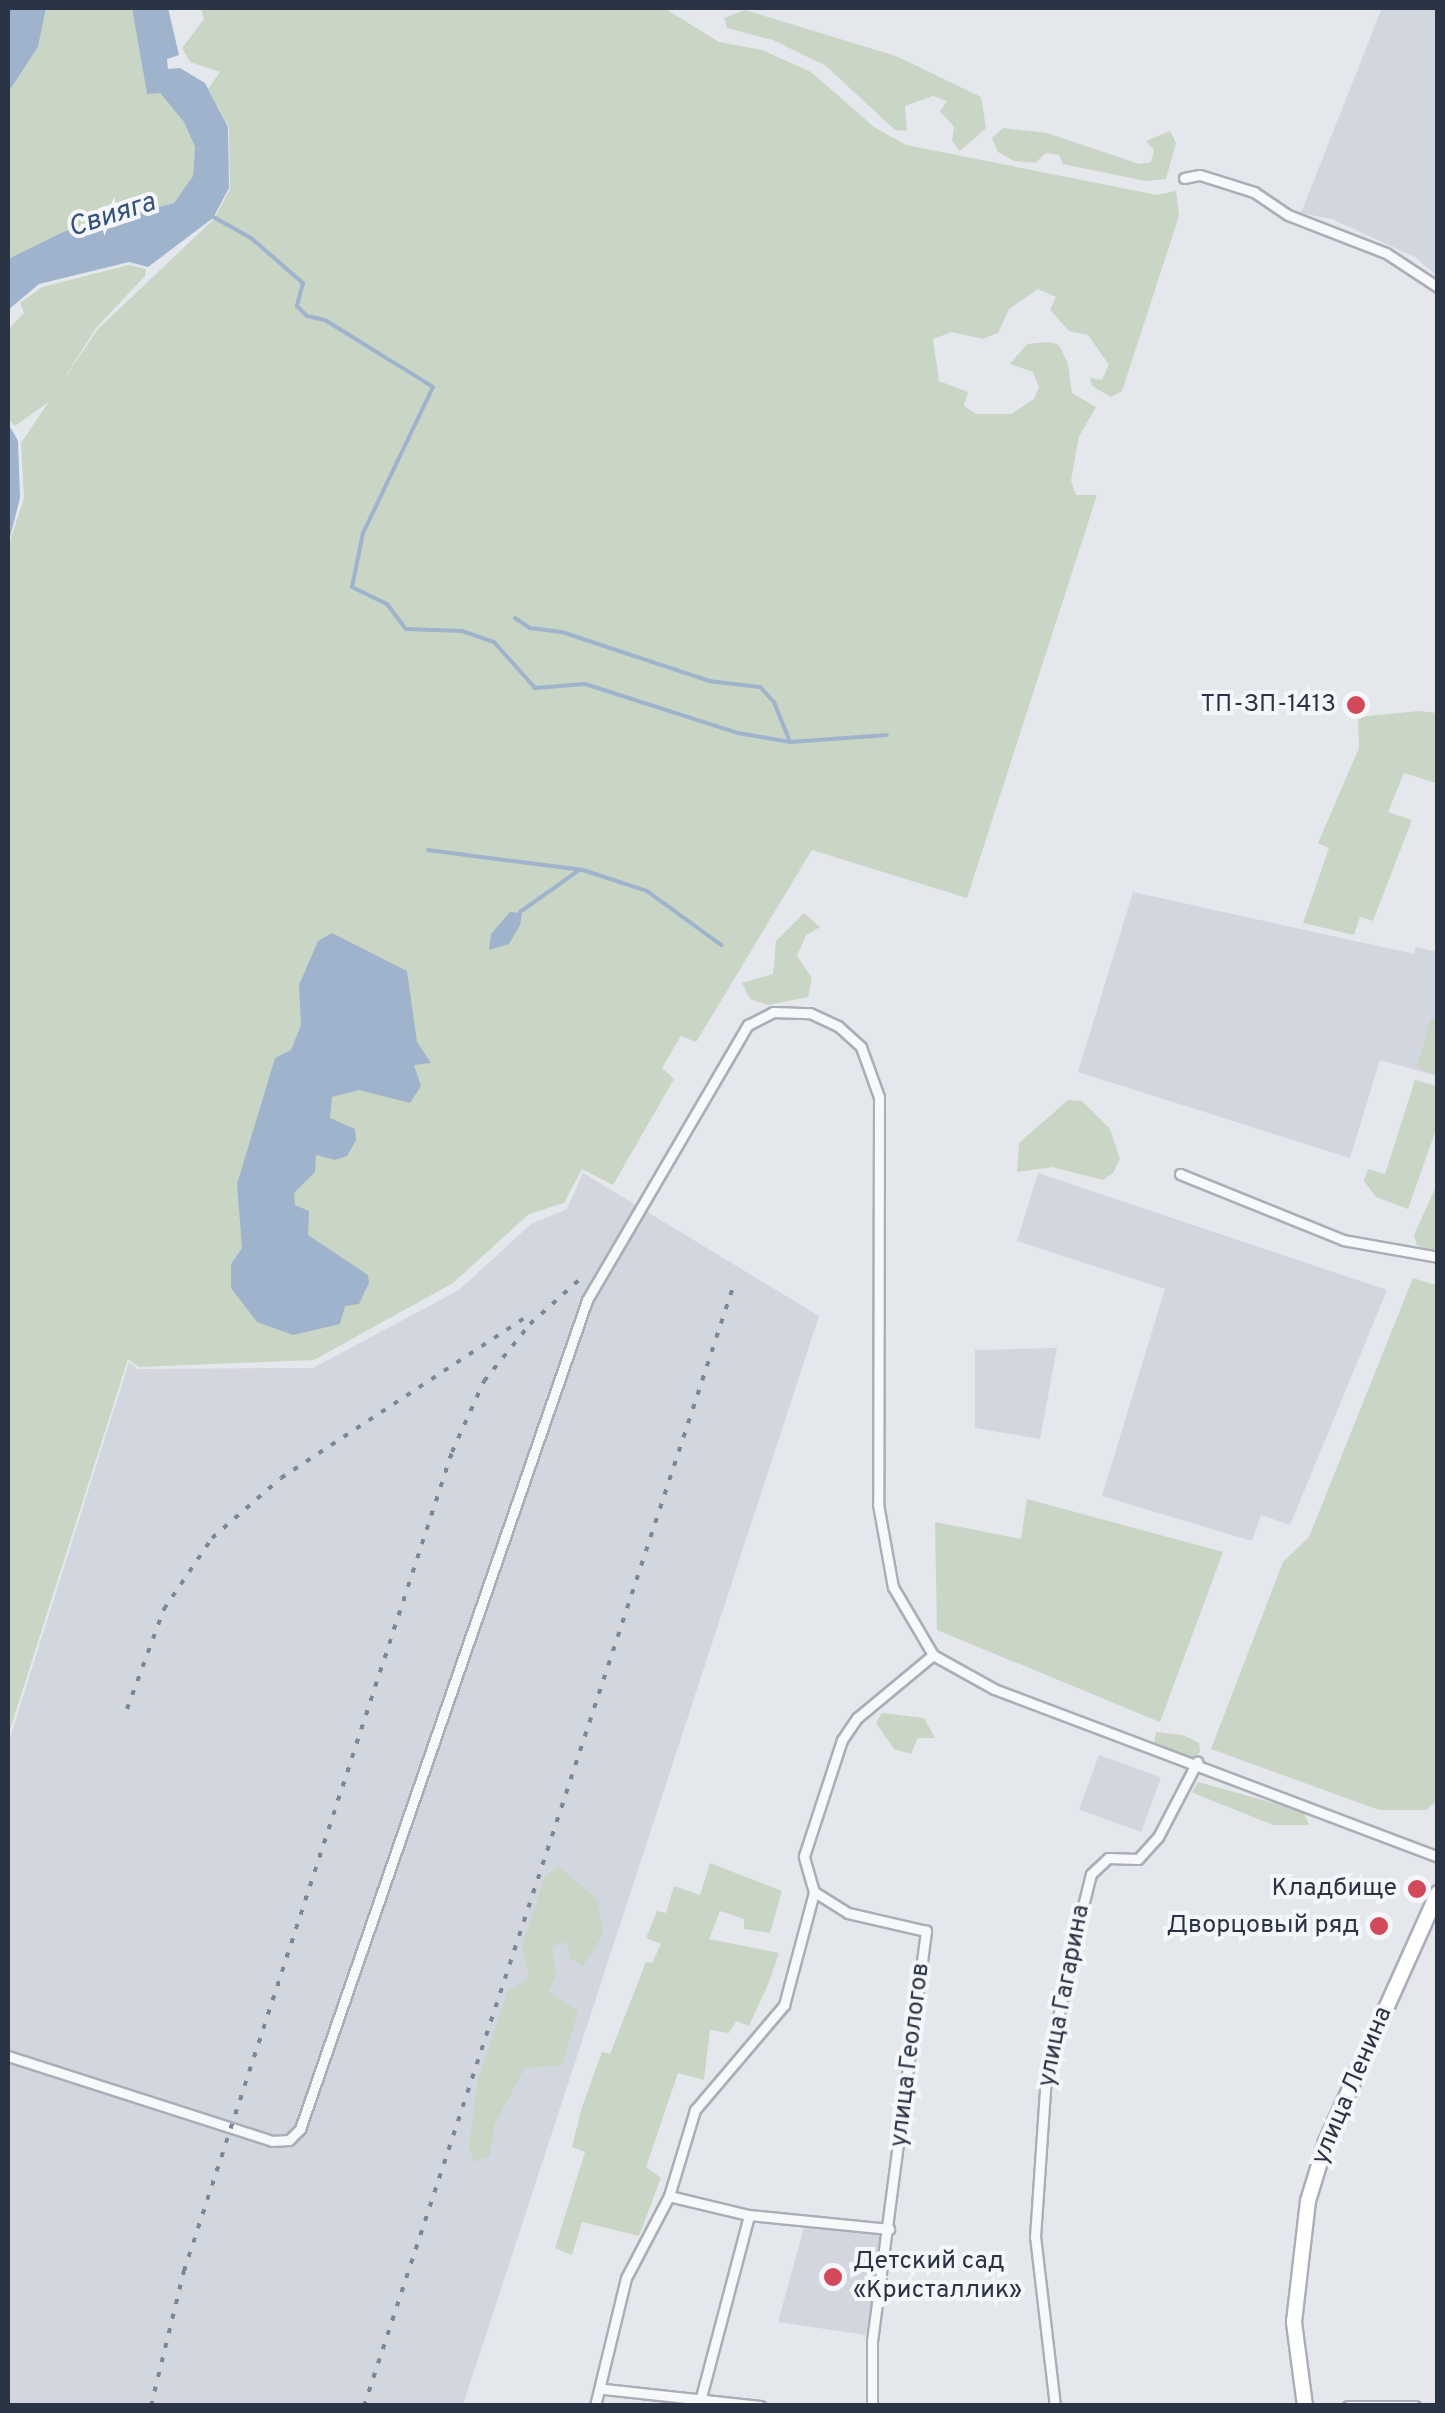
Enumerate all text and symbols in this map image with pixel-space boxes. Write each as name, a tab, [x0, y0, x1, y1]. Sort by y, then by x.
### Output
water label: Свияга	[64, 186, 160, 246]
place label: ТП-ЗП-1413	[1201, 690, 1336, 720]
marker: ТП-ЗП-1413	[1345, 694, 1367, 716]
place label: Кладбище	[1271, 1874, 1397, 1904]
marker: Кладбище	[1406, 1878, 1428, 1900]
street label: улица Гагарина	[1033, 1902, 1097, 2090]
place label: Дворцовый ряд	[1167, 1911, 1359, 1941]
marker: Дворцовый ряд	[1368, 1915, 1390, 1937]
street label: улица Геологов	[885, 1961, 937, 2149]
street label: улица Ленина	[1306, 2003, 1400, 2169]
place label: Детский сад «Кристаллик»	[853, 2248, 1022, 2307]
marker: Детский сад «Кристаллик»	[822, 2266, 844, 2288]

